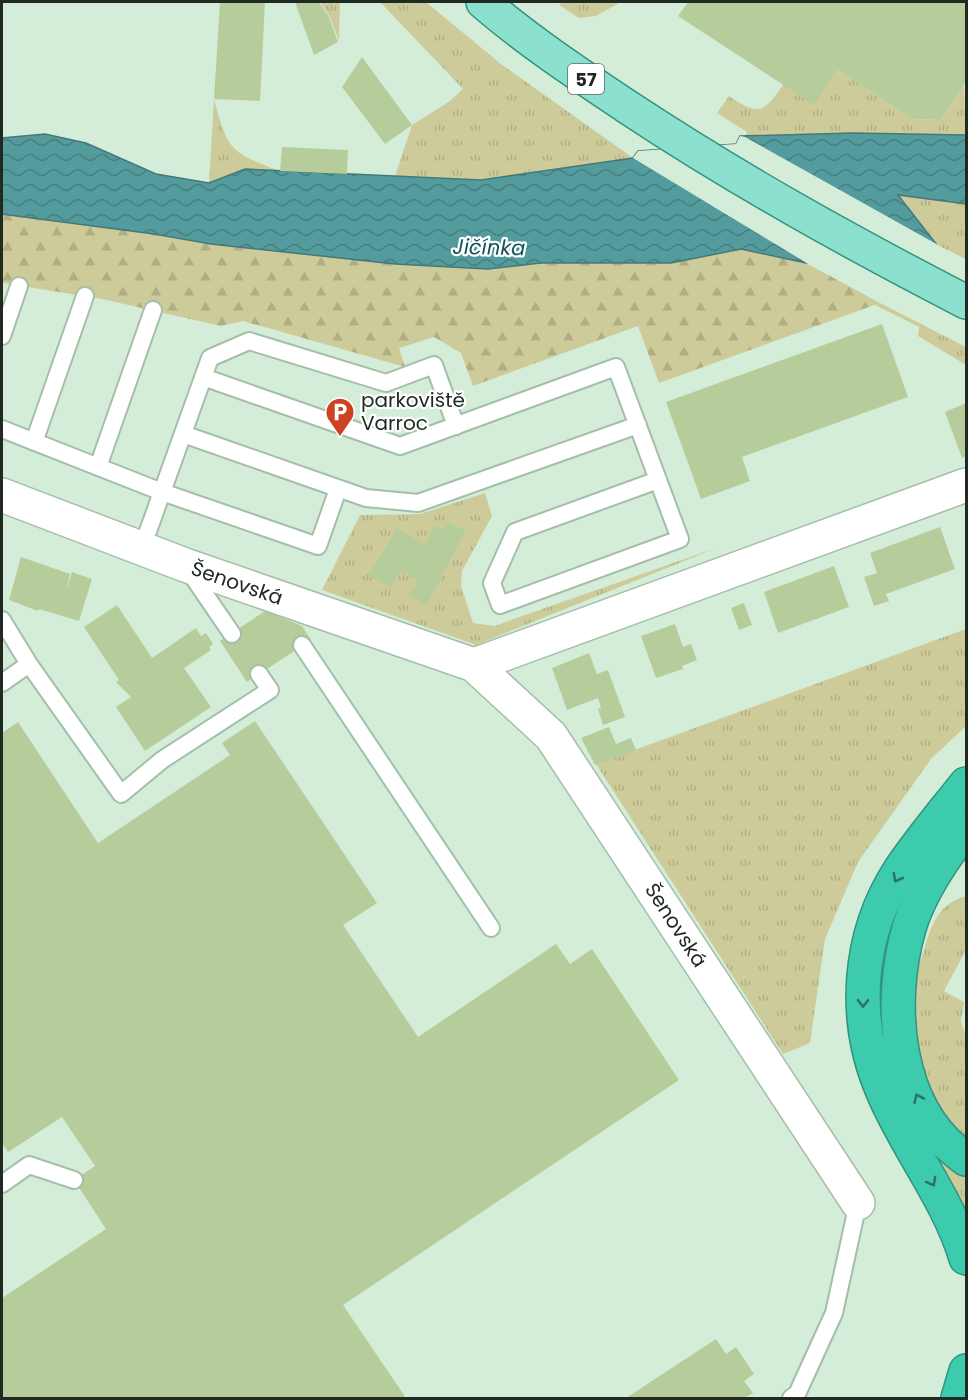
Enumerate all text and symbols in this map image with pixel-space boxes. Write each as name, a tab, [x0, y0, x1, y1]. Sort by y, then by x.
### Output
road number: 57	[568, 64, 604, 94]
water label: Jičínka	[452, 232, 526, 262]
place label: parkoviště Varroc	[361, 386, 465, 437]
parking icon: parkoviště Varroc	[324, 396, 356, 438]
street label: Šenovská	[187, 554, 287, 612]
one-way arrow	[893, 871, 904, 882]
street label: Šenovská	[638, 877, 714, 973]
one-way arrow	[857, 998, 869, 1007]
one-way arrow	[913, 1093, 925, 1104]
one-way arrow	[925, 1176, 936, 1187]

